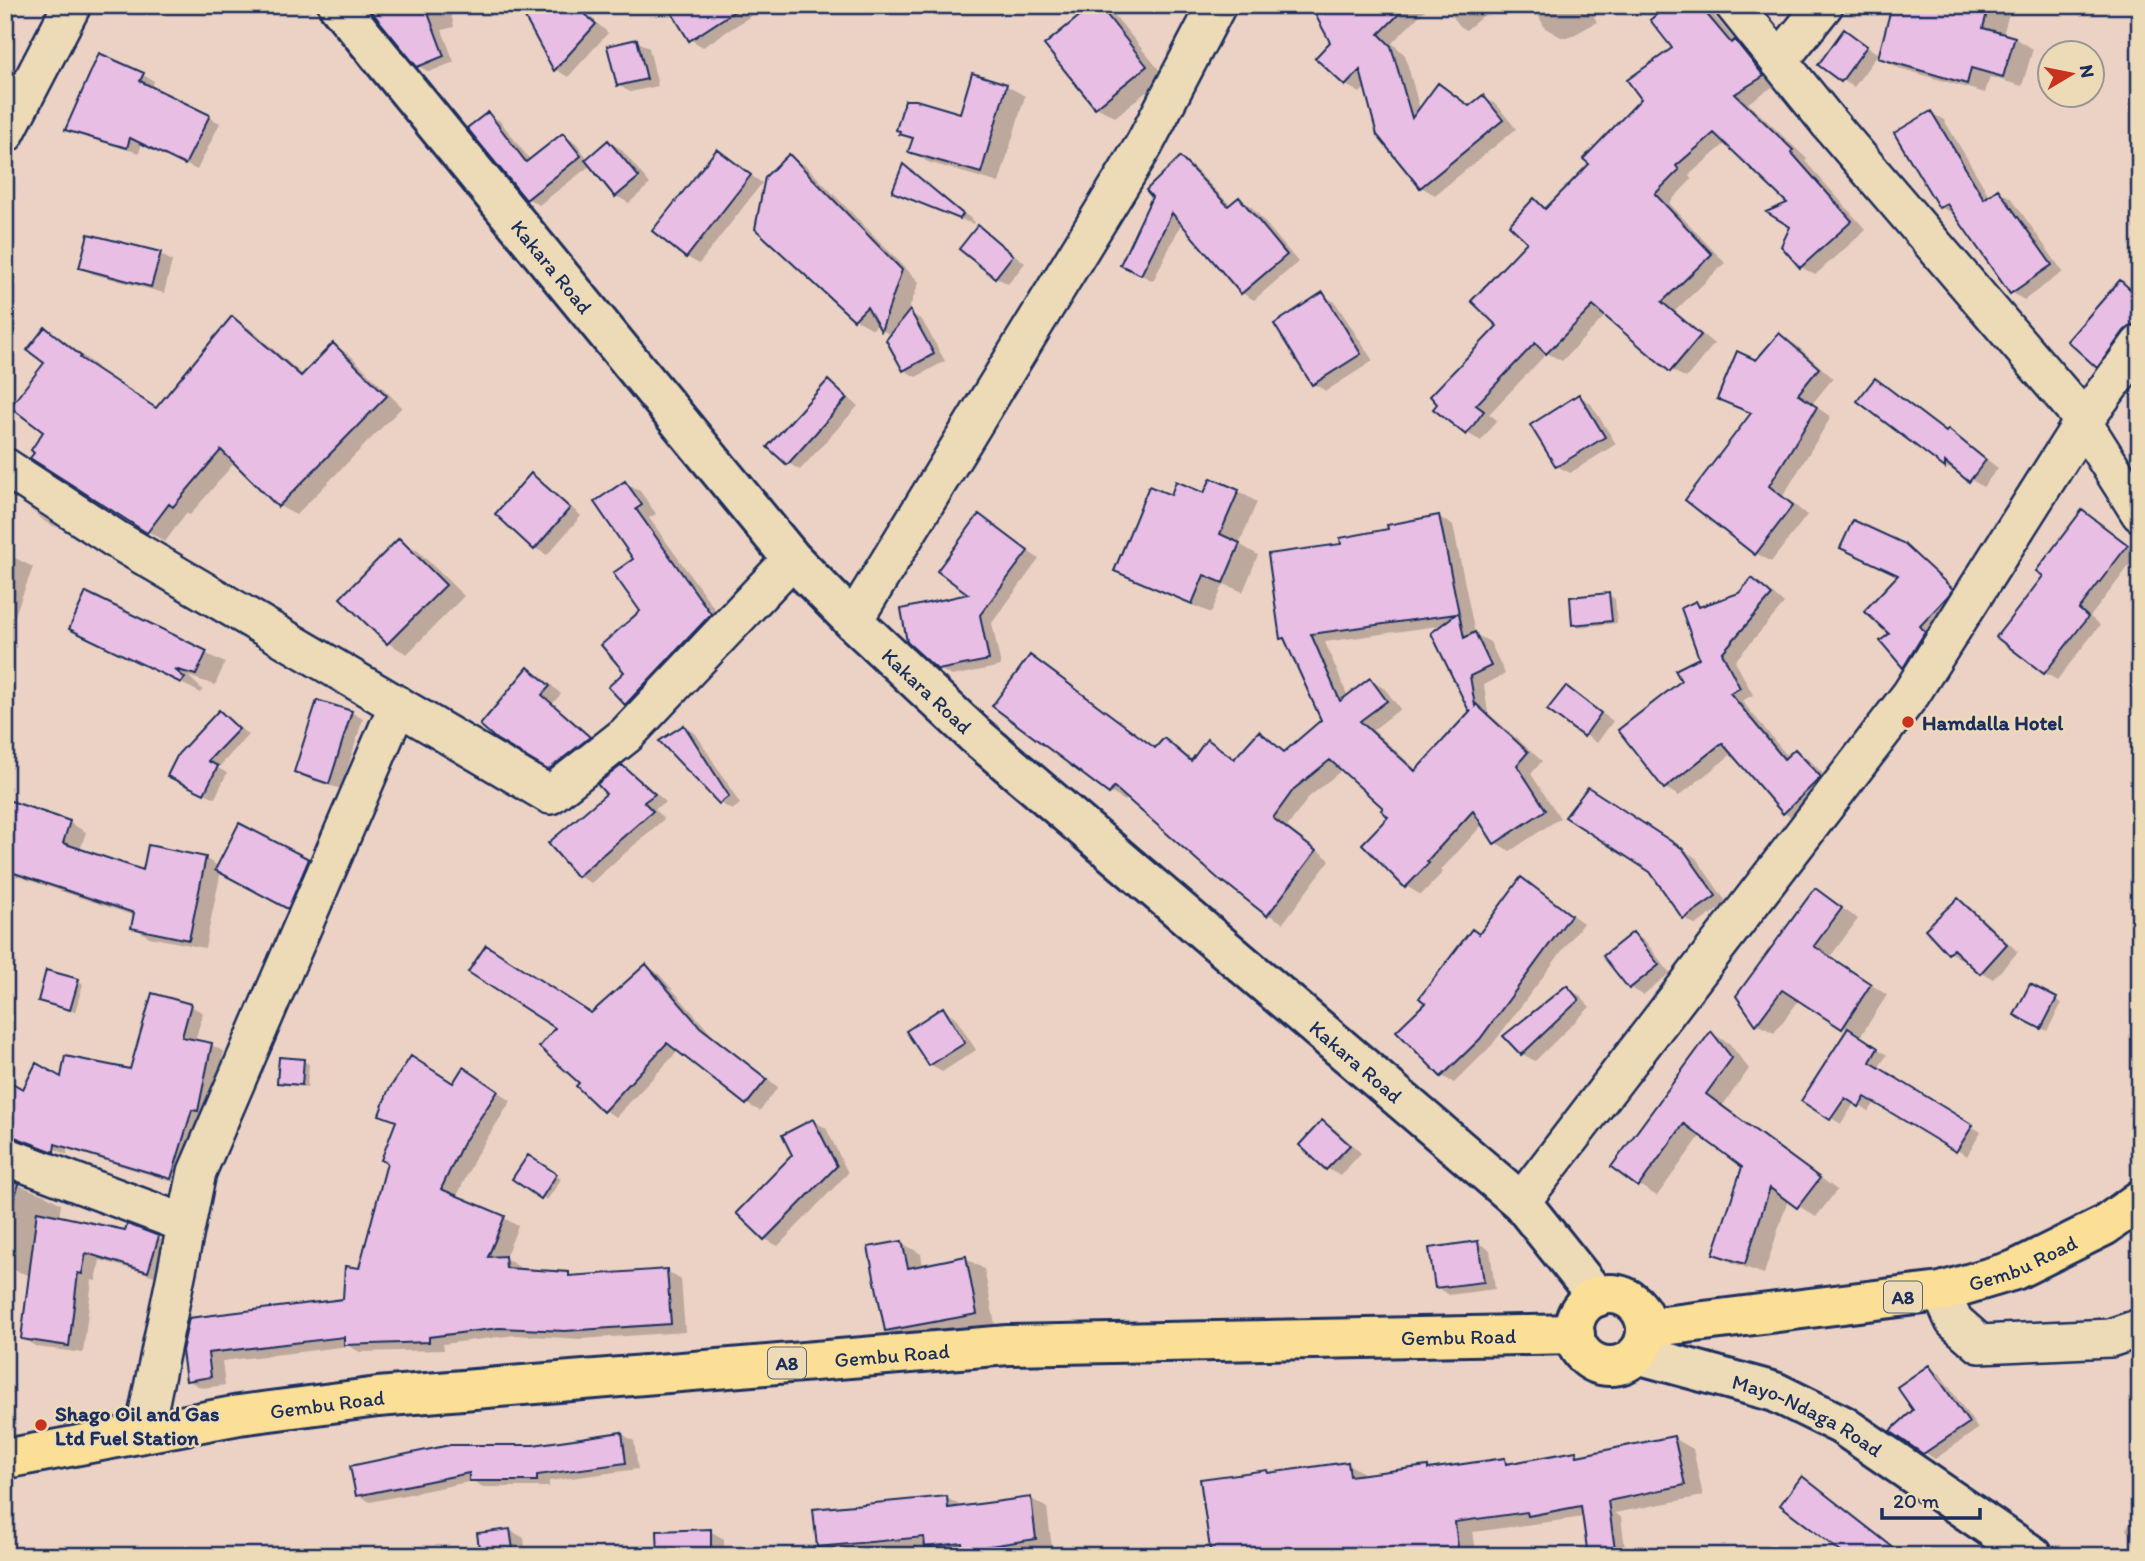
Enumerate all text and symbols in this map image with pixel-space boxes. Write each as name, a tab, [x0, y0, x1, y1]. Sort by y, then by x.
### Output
north arrow	[2036, 38, 2106, 108]
text: N	[2075, 63, 2100, 79]
street label: Kakara Road	[506, 214, 598, 319]
street label: Kakara Road	[877, 642, 978, 739]
place label: Hamdalla Hotel	[1922, 710, 2064, 735]
marker: Hamdalla Hotel	[1900, 714, 1916, 730]
street label: Kakara Road	[1305, 1015, 1408, 1108]
street label: Gembu Road	[1965, 1229, 2081, 1296]
road number: A8	[1884, 1282, 1922, 1312]
street label: Gembu Road	[1401, 1323, 1517, 1350]
street label: Gembu Road	[833, 1337, 951, 1372]
road number: A8	[768, 1348, 806, 1378]
street label: Mayo-Ndaga Road	[1730, 1368, 1888, 1462]
street label: Gembu Road	[268, 1384, 386, 1423]
place label: Shago Oil and Gas Ltd Fuel Station	[55, 1401, 219, 1450]
marker: Shago Oil and Gas Ltd Fuel Station	[33, 1417, 49, 1433]
scale bar	[1882, 1477, 1980, 1521]
text: 20 m	[1893, 1488, 1940, 1513]

